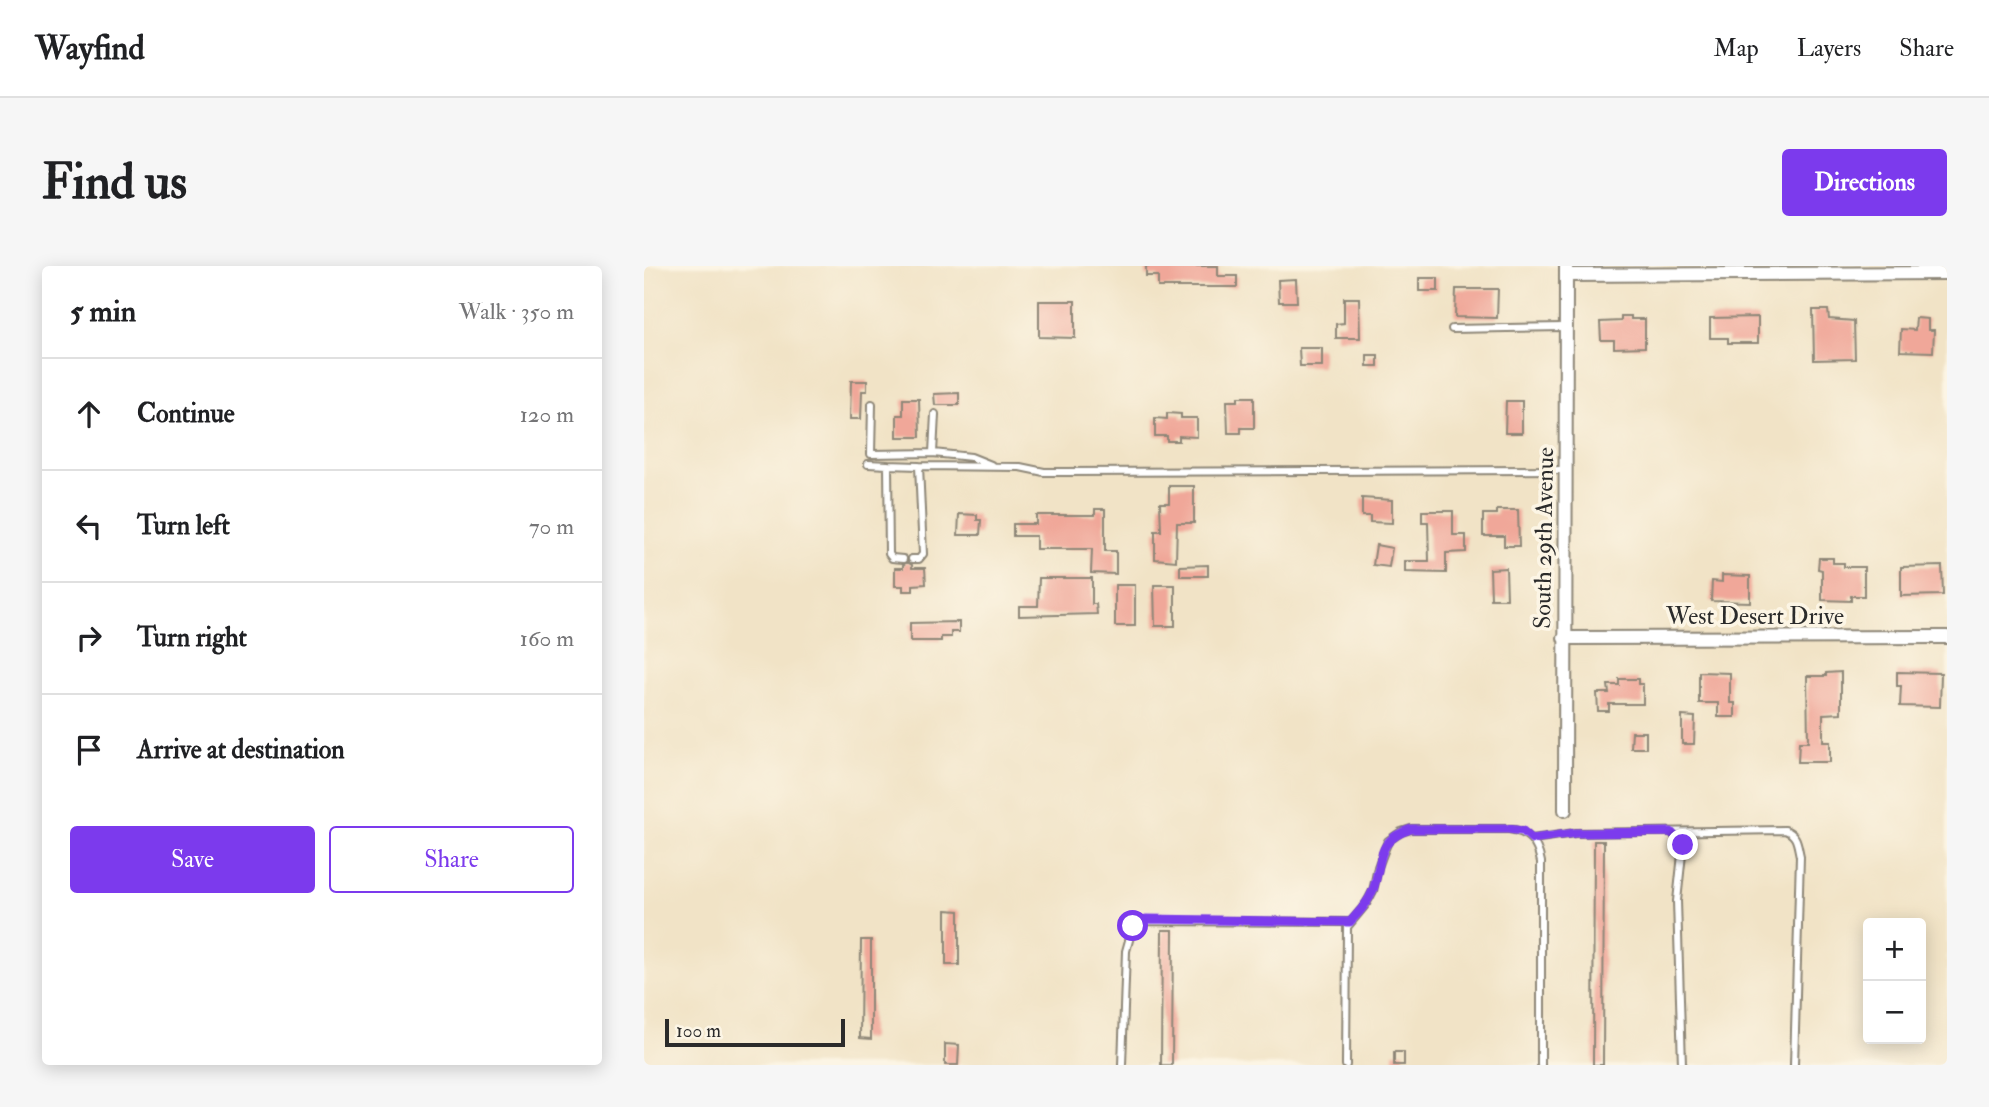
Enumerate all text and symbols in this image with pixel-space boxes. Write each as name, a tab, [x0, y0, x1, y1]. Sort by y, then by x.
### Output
text: Wayfind	[35, 28, 145, 69]
text: Map	[1714, 33, 1759, 64]
text: Layers	[1797, 33, 1861, 64]
text: Share	[1899, 33, 1954, 64]
button: Directions	[1782, 149, 1947, 216]
text: Find us	[42, 152, 187, 213]
text: 5 min	[70, 293, 136, 330]
text: Walk · 350 m	[459, 297, 574, 326]
icon: ahead	[70, 395, 108, 433]
text: Continue	[137, 398, 235, 430]
text: 120 m	[520, 400, 574, 429]
street label: South 29th Avenue	[1527, 447, 1561, 629]
icon: left	[70, 507, 108, 545]
text: Turn left	[137, 510, 230, 542]
text: 70 m	[529, 512, 574, 541]
street label: West Desert Drive	[1665, 601, 1844, 632]
icon: right	[70, 619, 108, 657]
text: Turn right	[137, 622, 247, 654]
text: 160 m	[520, 624, 574, 653]
icon: arrive	[70, 731, 108, 769]
text: Arrive at destination	[137, 734, 345, 766]
button: Save	[70, 826, 315, 893]
button: Share	[329, 826, 574, 893]
route end	[1667, 829, 1698, 860]
route start	[1117, 910, 1148, 941]
map controls	[1863, 918, 1926, 1044]
button: +	[1863, 918, 1926, 981]
button: −	[1863, 981, 1926, 1044]
scale bar	[665, 1016, 845, 1048]
text: 100 m	[676, 1019, 721, 1043]

